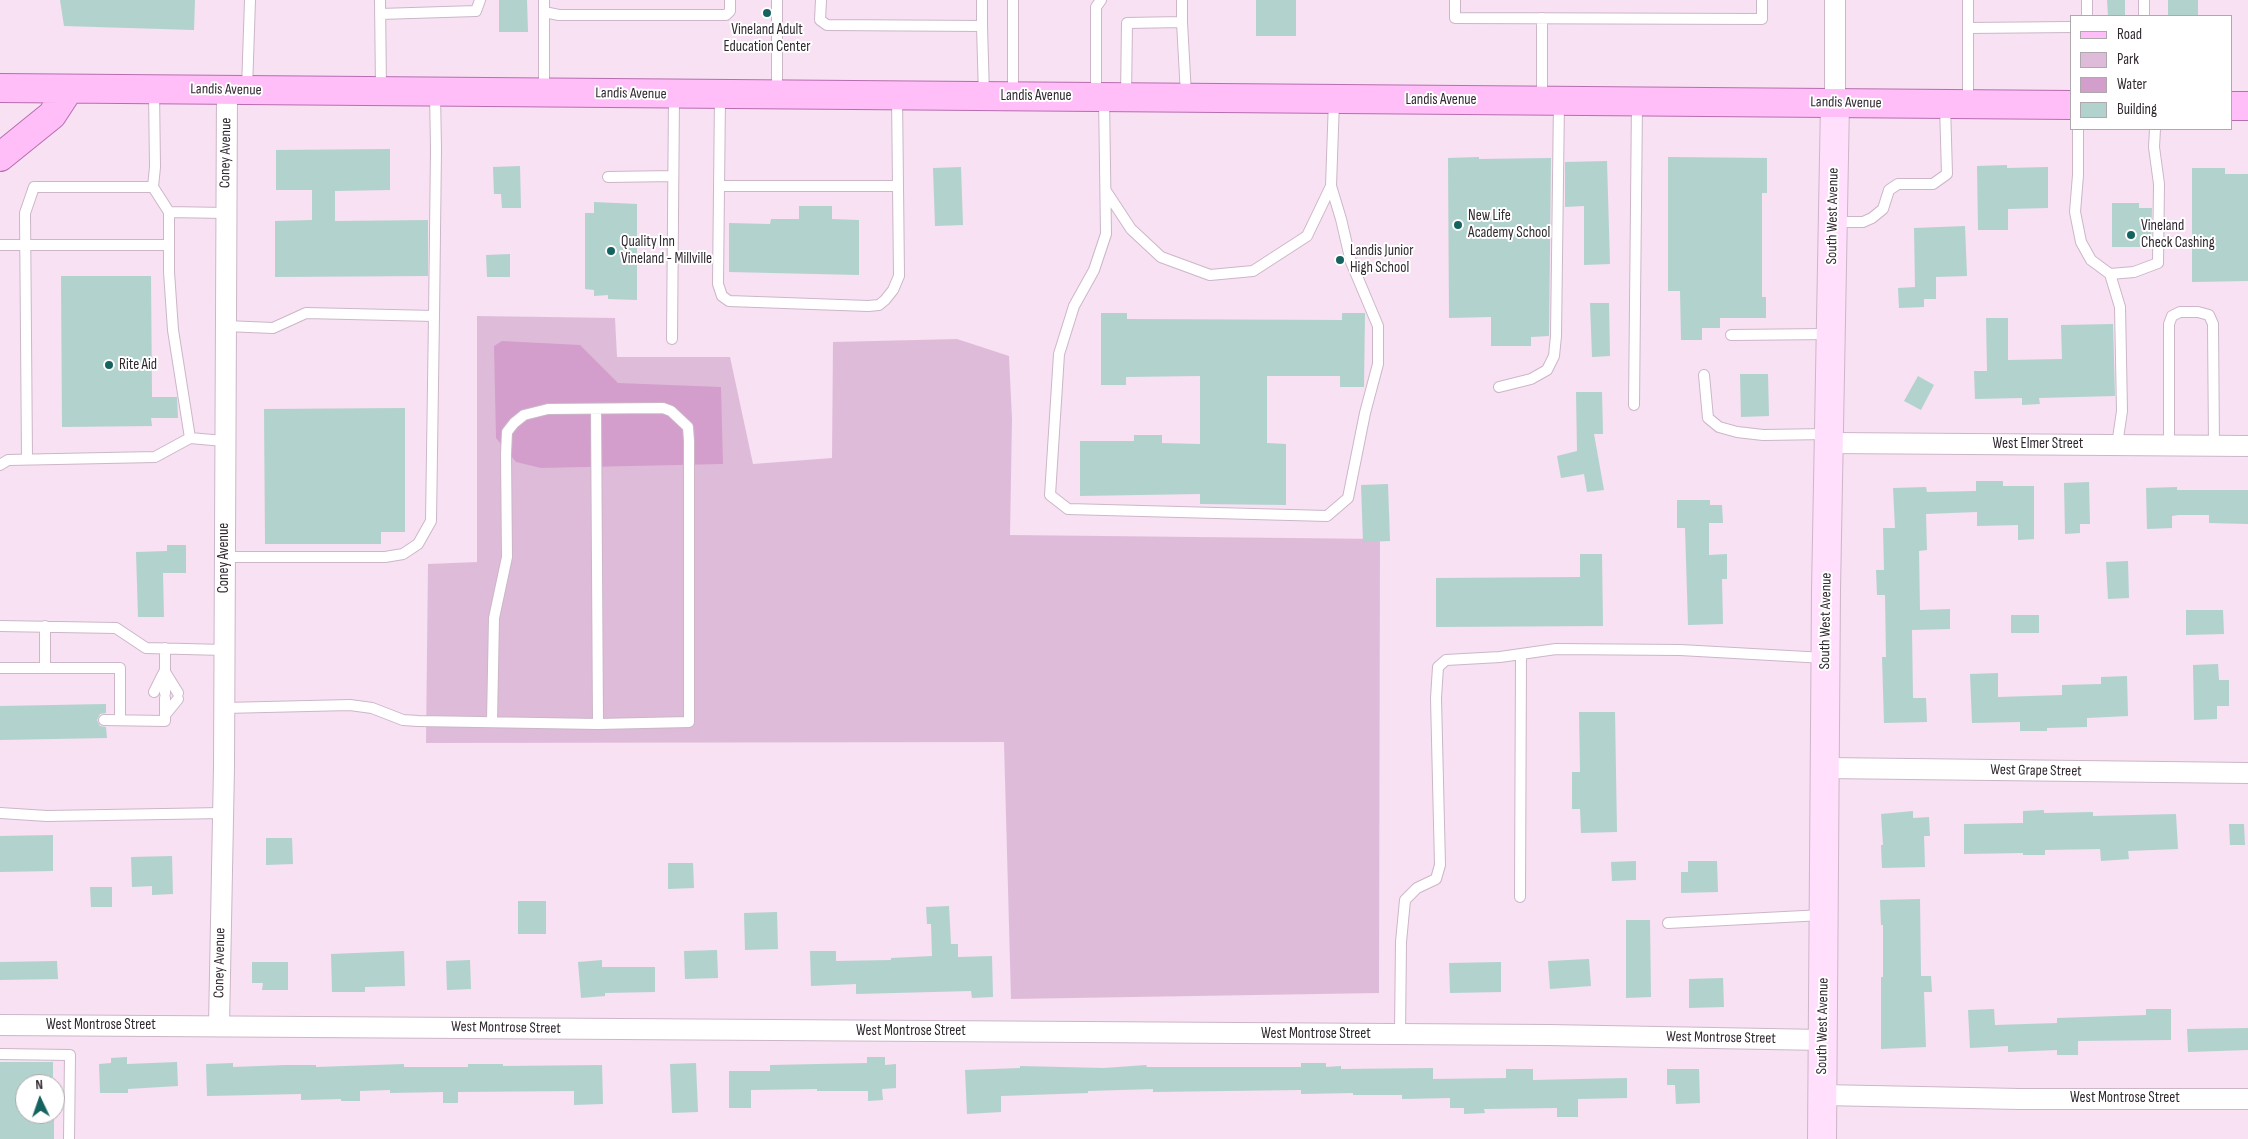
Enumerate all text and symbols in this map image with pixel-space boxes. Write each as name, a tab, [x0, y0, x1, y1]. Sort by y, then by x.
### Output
marker: Vineland Adult Education Center	[761, 7, 773, 19]
legend	[2070, 15, 2233, 130]
place label: Vineland Adult Education Center	[723, 21, 811, 56]
text: Road	[2117, 25, 2142, 44]
text: Park	[2117, 50, 2139, 69]
text: Water	[2117, 75, 2147, 94]
street label: Landis Avenue	[190, 80, 262, 100]
street label: Landis Avenue	[595, 84, 667, 104]
street label: Landis Avenue	[1000, 87, 1072, 105]
street label: Landis Avenue	[1405, 91, 1477, 109]
street label: Landis Avenue	[1810, 93, 1882, 113]
text: Building	[2117, 100, 2157, 119]
street label: Coney Avenue	[216, 118, 236, 188]
street label: South West Avenue	[1823, 167, 1843, 265]
place label: New Life Academy School	[1468, 207, 1550, 242]
place label: Vineland Check Cashing	[2141, 217, 2215, 252]
marker: New Life Academy School	[1452, 219, 1464, 231]
marker: Vineland Check Cashing	[2125, 229, 2137, 241]
place label: Quality Inn Vineland - Millville	[621, 233, 712, 268]
place label: Landis Junior High School	[1350, 242, 1414, 277]
marker: Quality Inn Vineland - Millville	[605, 245, 617, 257]
marker: Landis Junior High School	[1334, 254, 1346, 266]
place label: Rite Aid	[119, 356, 157, 374]
marker: Rite Aid	[103, 359, 115, 371]
street label: West Elmer Street	[1993, 435, 2083, 453]
street label: Coney Avenue	[215, 523, 233, 593]
street label: South West Avenue	[1816, 572, 1836, 670]
street label: West Grape Street	[1990, 761, 2082, 781]
street label: Coney Avenue	[210, 928, 230, 998]
street label: South West Avenue	[1813, 977, 1833, 1075]
street label: West Montrose Street	[46, 1016, 156, 1034]
street label: West Montrose Street	[451, 1018, 561, 1038]
street label: West Montrose Street	[856, 1022, 966, 1040]
street label: West Montrose Street	[1261, 1025, 1371, 1043]
street label: West Montrose Street	[1666, 1028, 1776, 1048]
north arrow	[15, 1074, 65, 1124]
text: N	[35, 1076, 43, 1093]
street label: West Montrose Street	[2070, 1089, 2180, 1107]

